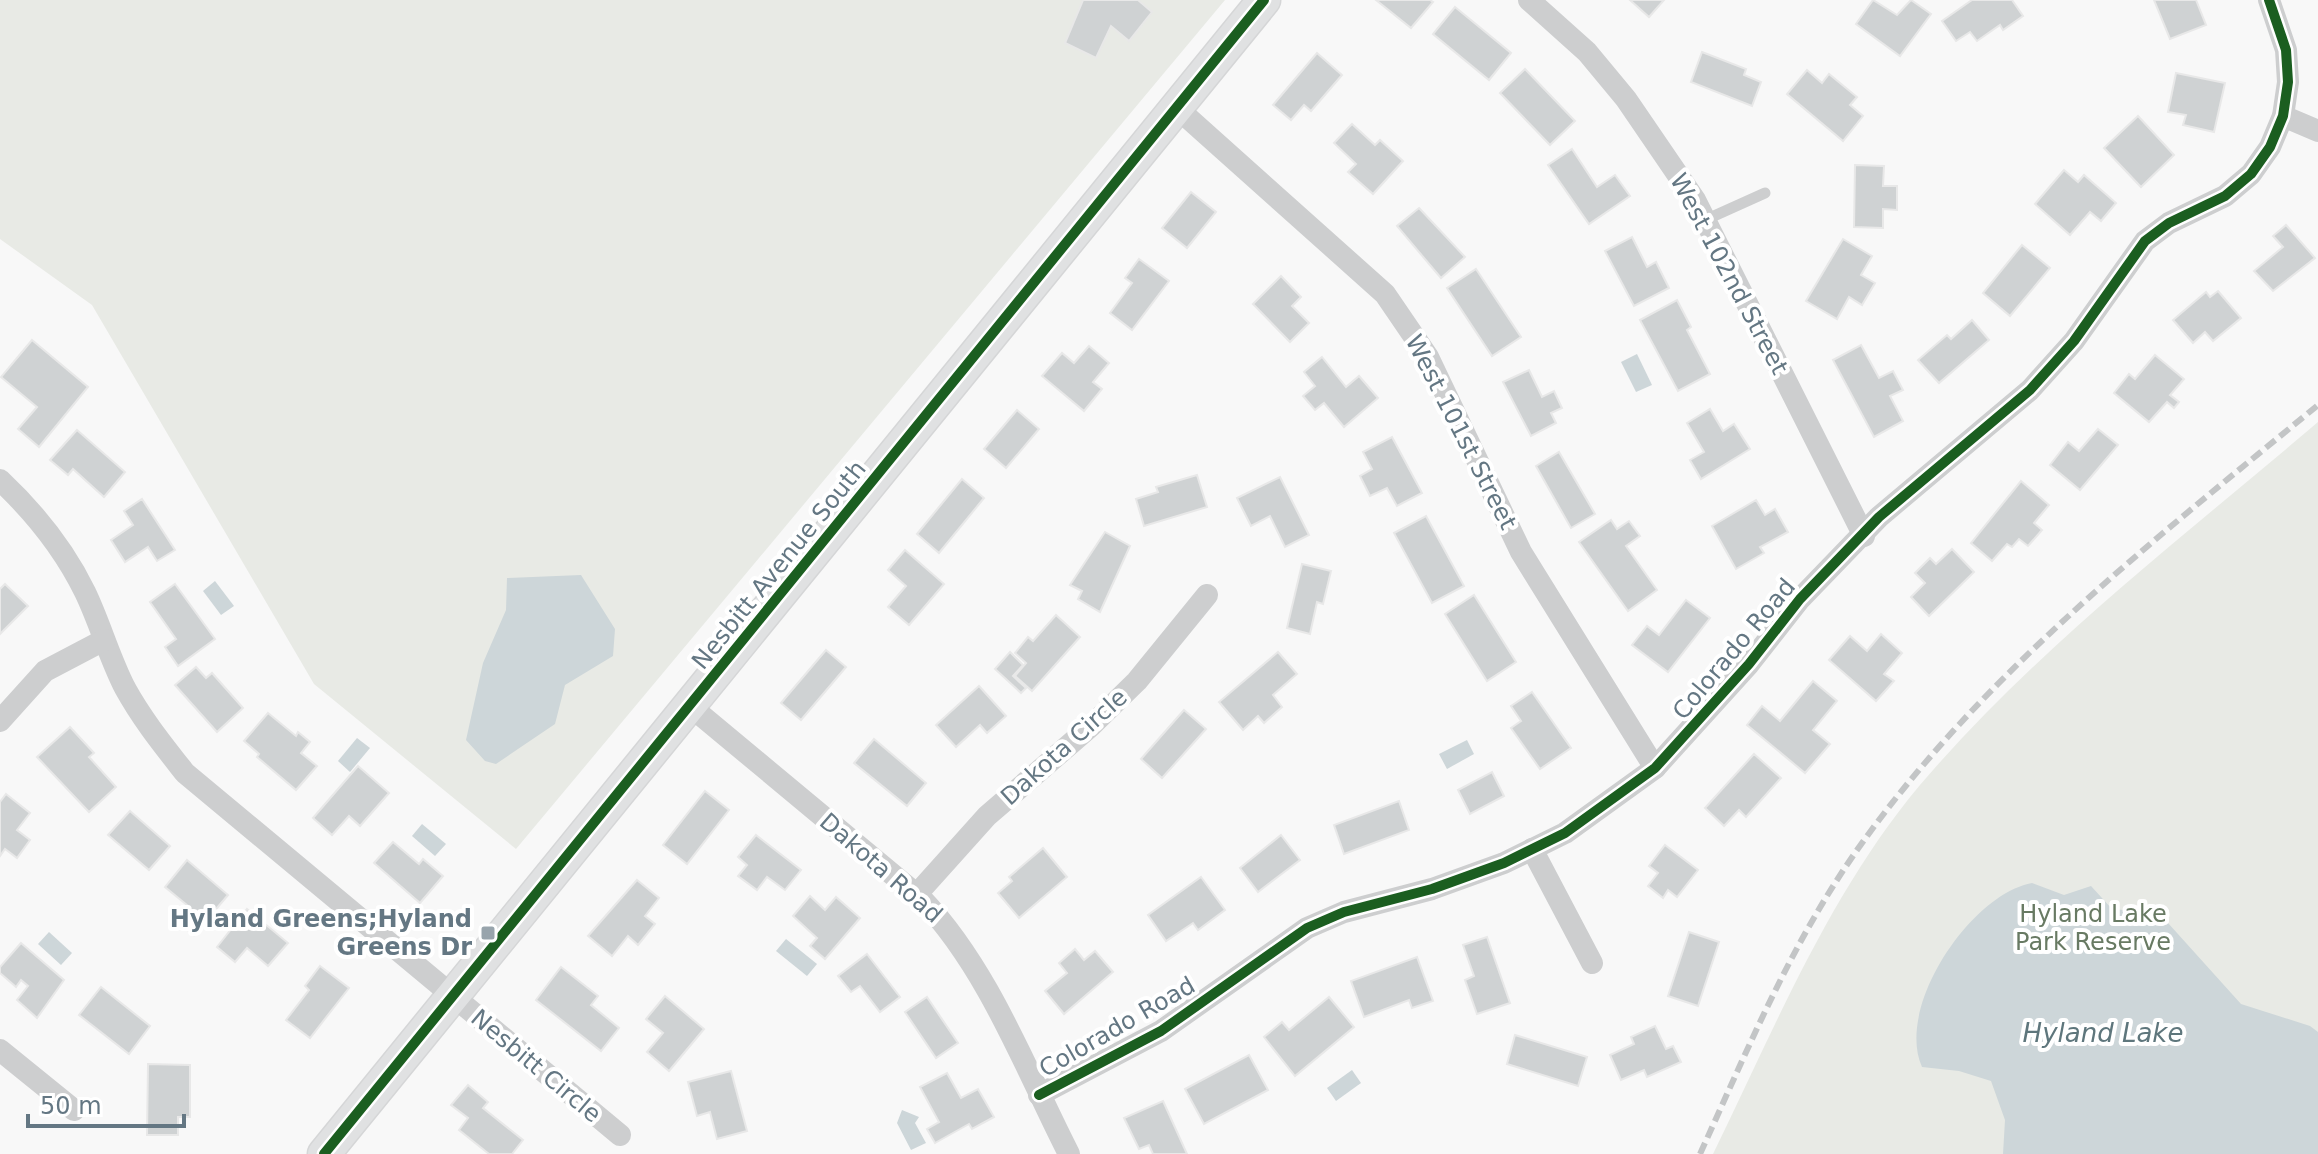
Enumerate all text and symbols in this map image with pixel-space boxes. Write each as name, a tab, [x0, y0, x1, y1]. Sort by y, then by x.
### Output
street label: West 102nd Street	[1664, 169, 1794, 379]
street label: West 101st Street	[1400, 330, 1522, 534]
street label: Nesbitt Avenue South	[686, 455, 872, 675]
street label: Colorado Road	[1667, 573, 1801, 725]
street label: Dakota Circle	[995, 683, 1133, 811]
street label: Dakota Road	[814, 807, 948, 929]
park label: Hyland Lake Park Reserve	[2015, 900, 2171, 956]
place label: Hyland Greens;Hyland Greens Dr	[170, 905, 472, 961]
marker: Hyland Greens;Hyland Greens Dr	[479, 924, 497, 942]
street label: Colorado Road	[1034, 971, 1200, 1083]
street label: Nesbitt Circle	[465, 1004, 607, 1128]
water label: Hyland Lake	[2023, 1018, 2183, 1048]
scale bar	[28, 1078, 184, 1128]
text: 50 m	[40, 1092, 102, 1120]

